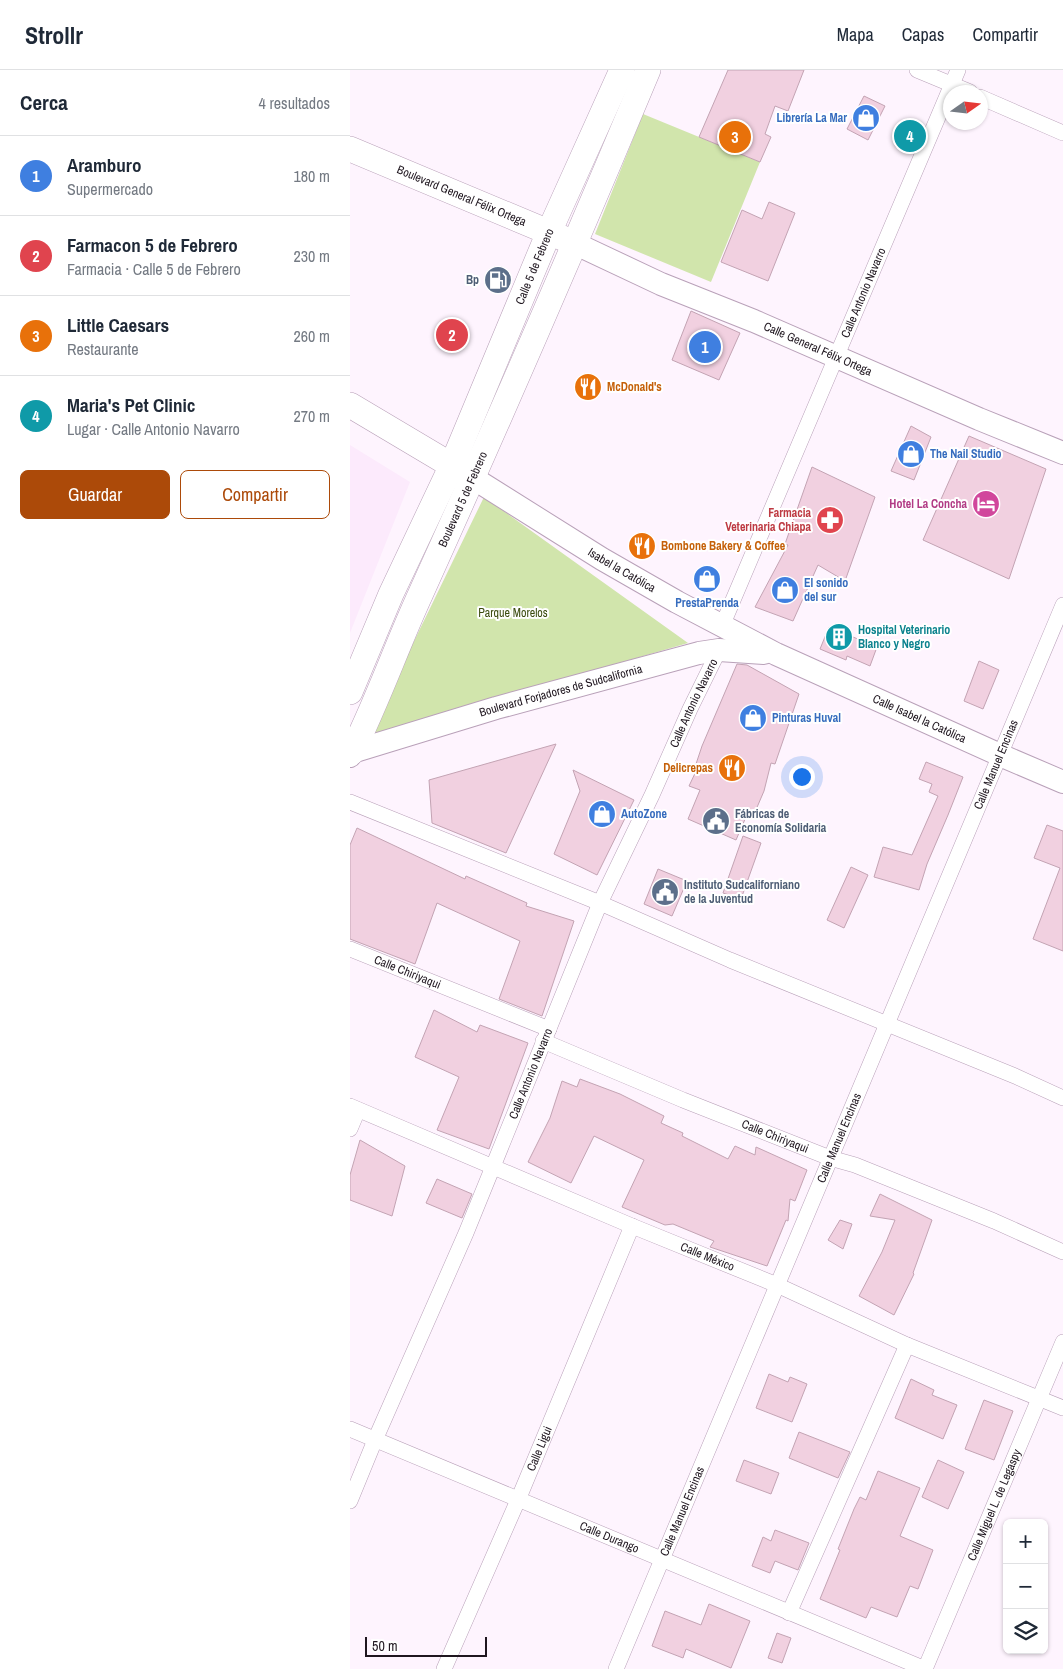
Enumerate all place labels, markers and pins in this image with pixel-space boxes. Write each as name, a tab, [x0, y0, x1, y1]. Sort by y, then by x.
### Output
shop icon: Librería La Mar	[851, 103, 881, 133]
place label: Librería La Mar	[776, 110, 847, 126]
pin: 4	[894, 117, 926, 155]
pin: 3	[719, 118, 751, 156]
fuel station icon: Bp	[483, 265, 513, 295]
place label: Bp	[466, 272, 479, 288]
pin: 2	[436, 316, 468, 354]
pin: 1	[689, 328, 721, 366]
restaurant icon: McDonald's	[573, 372, 603, 402]
place label: McDonald's	[607, 379, 662, 395]
shop icon: The Nail Studio	[896, 439, 926, 469]
place label: The Nail Studio	[930, 446, 1002, 462]
hotel icon: Hotel La Concha	[971, 489, 1001, 519]
place label: Hotel La Concha	[889, 496, 968, 512]
place label: Farmacia Veterinaria Chiapa	[725, 505, 812, 535]
pharmacy icon: Farmacia Veterinaria Chiapa	[815, 505, 845, 535]
restaurant icon: Bombone Bakery & Coffee	[627, 531, 657, 561]
place label: Bombone Bakery & Coffee	[661, 538, 786, 554]
shop icon: PrestaPrenda	[692, 564, 722, 594]
shop icon: El sonido del sur	[770, 575, 800, 605]
place label: El sonido del sur	[804, 575, 848, 605]
place label: PrestaPrenda	[675, 595, 739, 611]
building icon: Hospital Veterinario Blanco y Negro	[824, 622, 854, 652]
place label: Hospital Veterinario Blanco y Negro	[858, 622, 950, 652]
shop icon: Pinturas Huval	[738, 703, 768, 733]
place label: Pinturas Huval	[772, 710, 841, 726]
restaurant icon: Delicrepas	[717, 753, 747, 783]
place label: Delicrepas	[663, 760, 714, 776]
shop icon: AutoZone	[587, 799, 617, 829]
place label: AutoZone	[621, 806, 667, 822]
public building icon: Fábricas de Economía Solidaria	[701, 806, 731, 836]
place label: Fábricas de Economía Solidaria	[735, 806, 827, 836]
public building icon: Instituto Sudcaliforniano de la Juventud	[650, 877, 680, 907]
place label: Instituto Sudcaliforniano de la Juventud	[684, 877, 800, 907]

